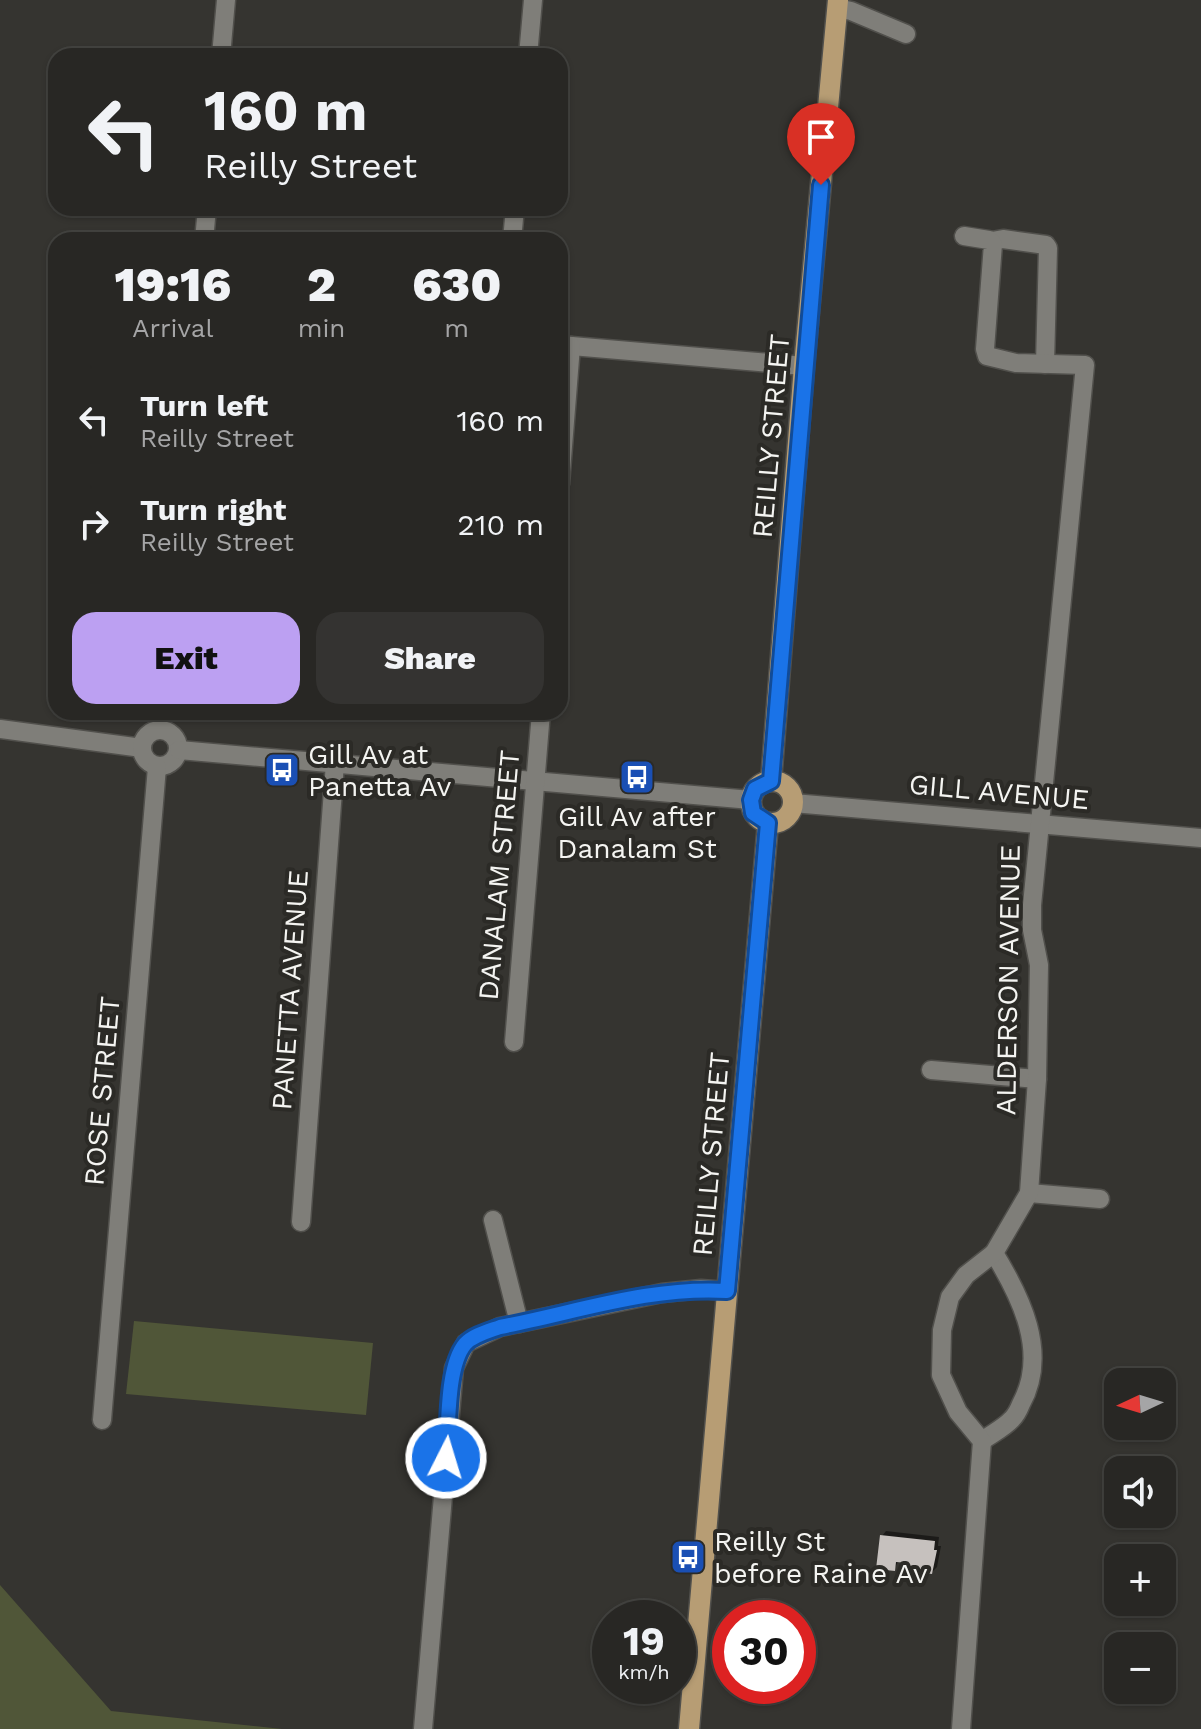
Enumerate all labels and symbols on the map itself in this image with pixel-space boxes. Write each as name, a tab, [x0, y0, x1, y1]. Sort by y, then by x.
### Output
pin	[787, 103, 855, 185]
street label: REILLY STREET	[746, 333, 796, 539]
place label: Gill Av at Panetta Av	[308, 738, 452, 803]
street label: DANALAM STREET	[472, 748, 526, 1001]
bus stop icon: Gill Av at Panetta Av	[263, 751, 301, 789]
bus stop icon: Gill Av after Danalam St	[618, 758, 656, 796]
street label: GILL AVENUE	[908, 768, 1090, 816]
place label: Gill Av after Danalam St	[557, 800, 717, 865]
street label: ALDERSON AVENUE	[989, 844, 1027, 1116]
street label: PANETTA AVENUE	[265, 869, 315, 1111]
street label: ROSE STREET	[77, 995, 127, 1187]
street label: REILLY STREET	[686, 1051, 736, 1257]
north arrow	[1104, 1368, 1176, 1440]
position arrow	[404, 1416, 488, 1500]
place label: Reilly St before Raine Av	[714, 1525, 928, 1590]
bus stop icon: Reilly St before Raine Av	[669, 1538, 707, 1576]
speed limit sign: 30	[712, 1600, 816, 1704]

